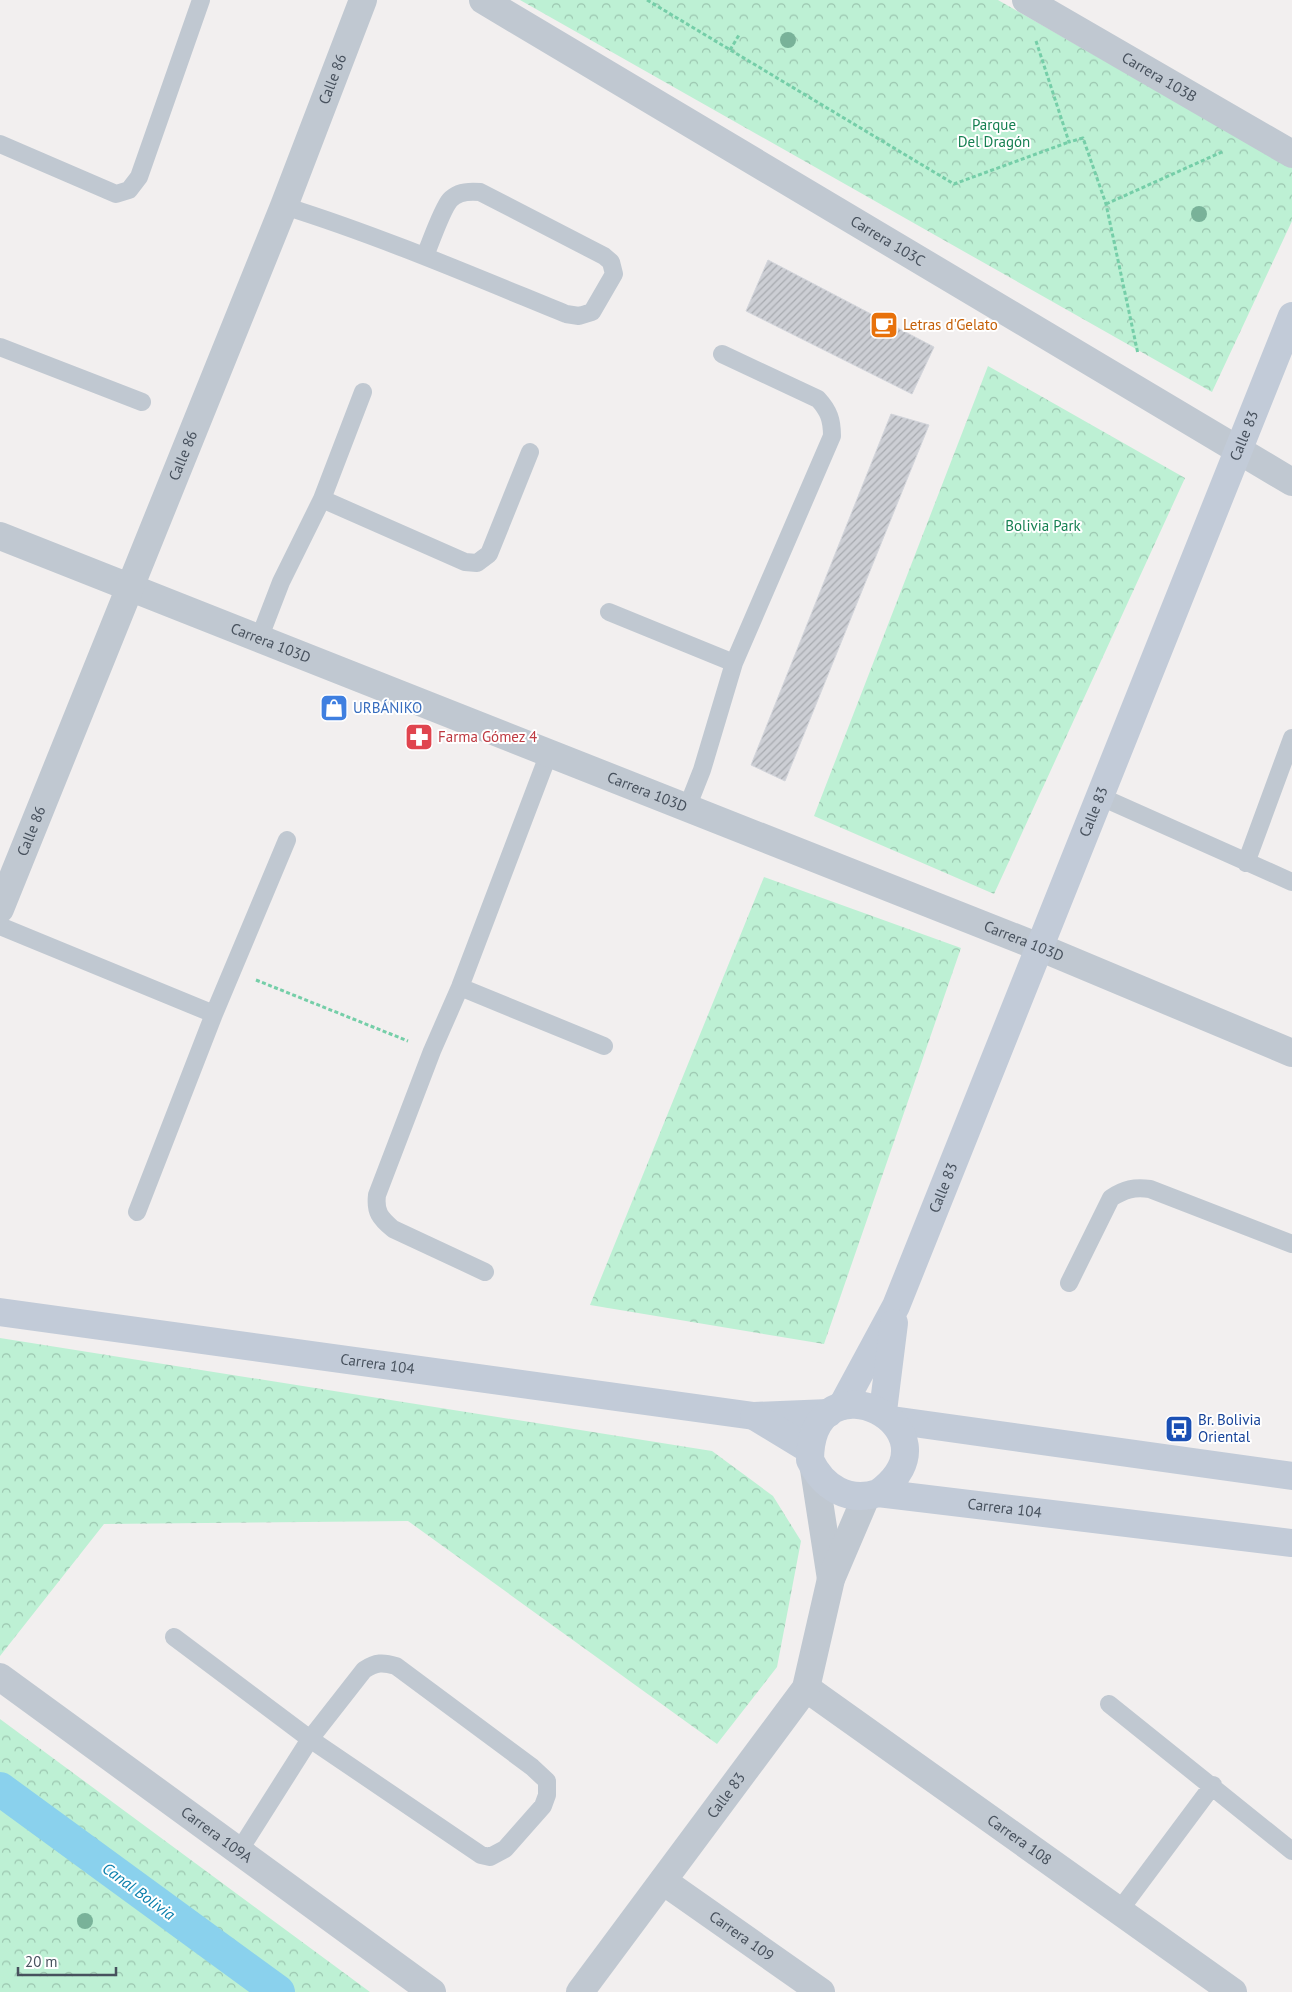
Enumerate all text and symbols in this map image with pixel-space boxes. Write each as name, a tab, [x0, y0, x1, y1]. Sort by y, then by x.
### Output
street label: Carrera 103B	[1119, 48, 1200, 106]
street label: Calle 86	[314, 51, 350, 107]
park label: Parque Del Dragón	[958, 115, 1030, 151]
street label: Carrera 103C	[847, 211, 929, 270]
cafe icon: Letras d'Gelato	[869, 310, 899, 340]
place label: Letras d'Gelato	[903, 315, 998, 334]
street label: Calle 83	[1225, 408, 1262, 463]
street label: Calle 86	[164, 427, 201, 483]
park label: Bolivia Park	[1005, 516, 1082, 535]
street label: Carrera 103D	[228, 618, 314, 667]
shop icon: URBÁNIKO	[319, 693, 349, 723]
place label: URBÁNIKO	[353, 698, 422, 717]
pharmacy icon: Farma Gómez 4	[404, 722, 434, 752]
place label: Farma Gómez 4	[438, 727, 537, 746]
street label: Carrera 103D	[605, 767, 690, 816]
street label: Calle 83	[1075, 784, 1112, 839]
street label: Calle 86	[12, 803, 50, 859]
street label: Carrera 103D	[981, 916, 1067, 965]
street label: Calle 83	[924, 1160, 961, 1216]
street label: Carrera 104	[339, 1349, 416, 1378]
place label: Br. Bolivia Oriental	[1198, 1410, 1261, 1446]
bus stop icon: Br. Bolivia Oriental	[1164, 1414, 1194, 1444]
street label: Carrera 104	[966, 1494, 1043, 1522]
street label: Calle 83	[702, 1768, 749, 1822]
street label: Carrera 109A	[177, 1802, 256, 1867]
street label: Carrera 108	[984, 1810, 1056, 1869]
water label: Canal Bolivia	[99, 1858, 179, 1924]
street label: Carrera 109	[706, 1907, 778, 1965]
scale bar	[18, 1944, 115, 1976]
text: 20 m	[25, 1952, 58, 1971]

